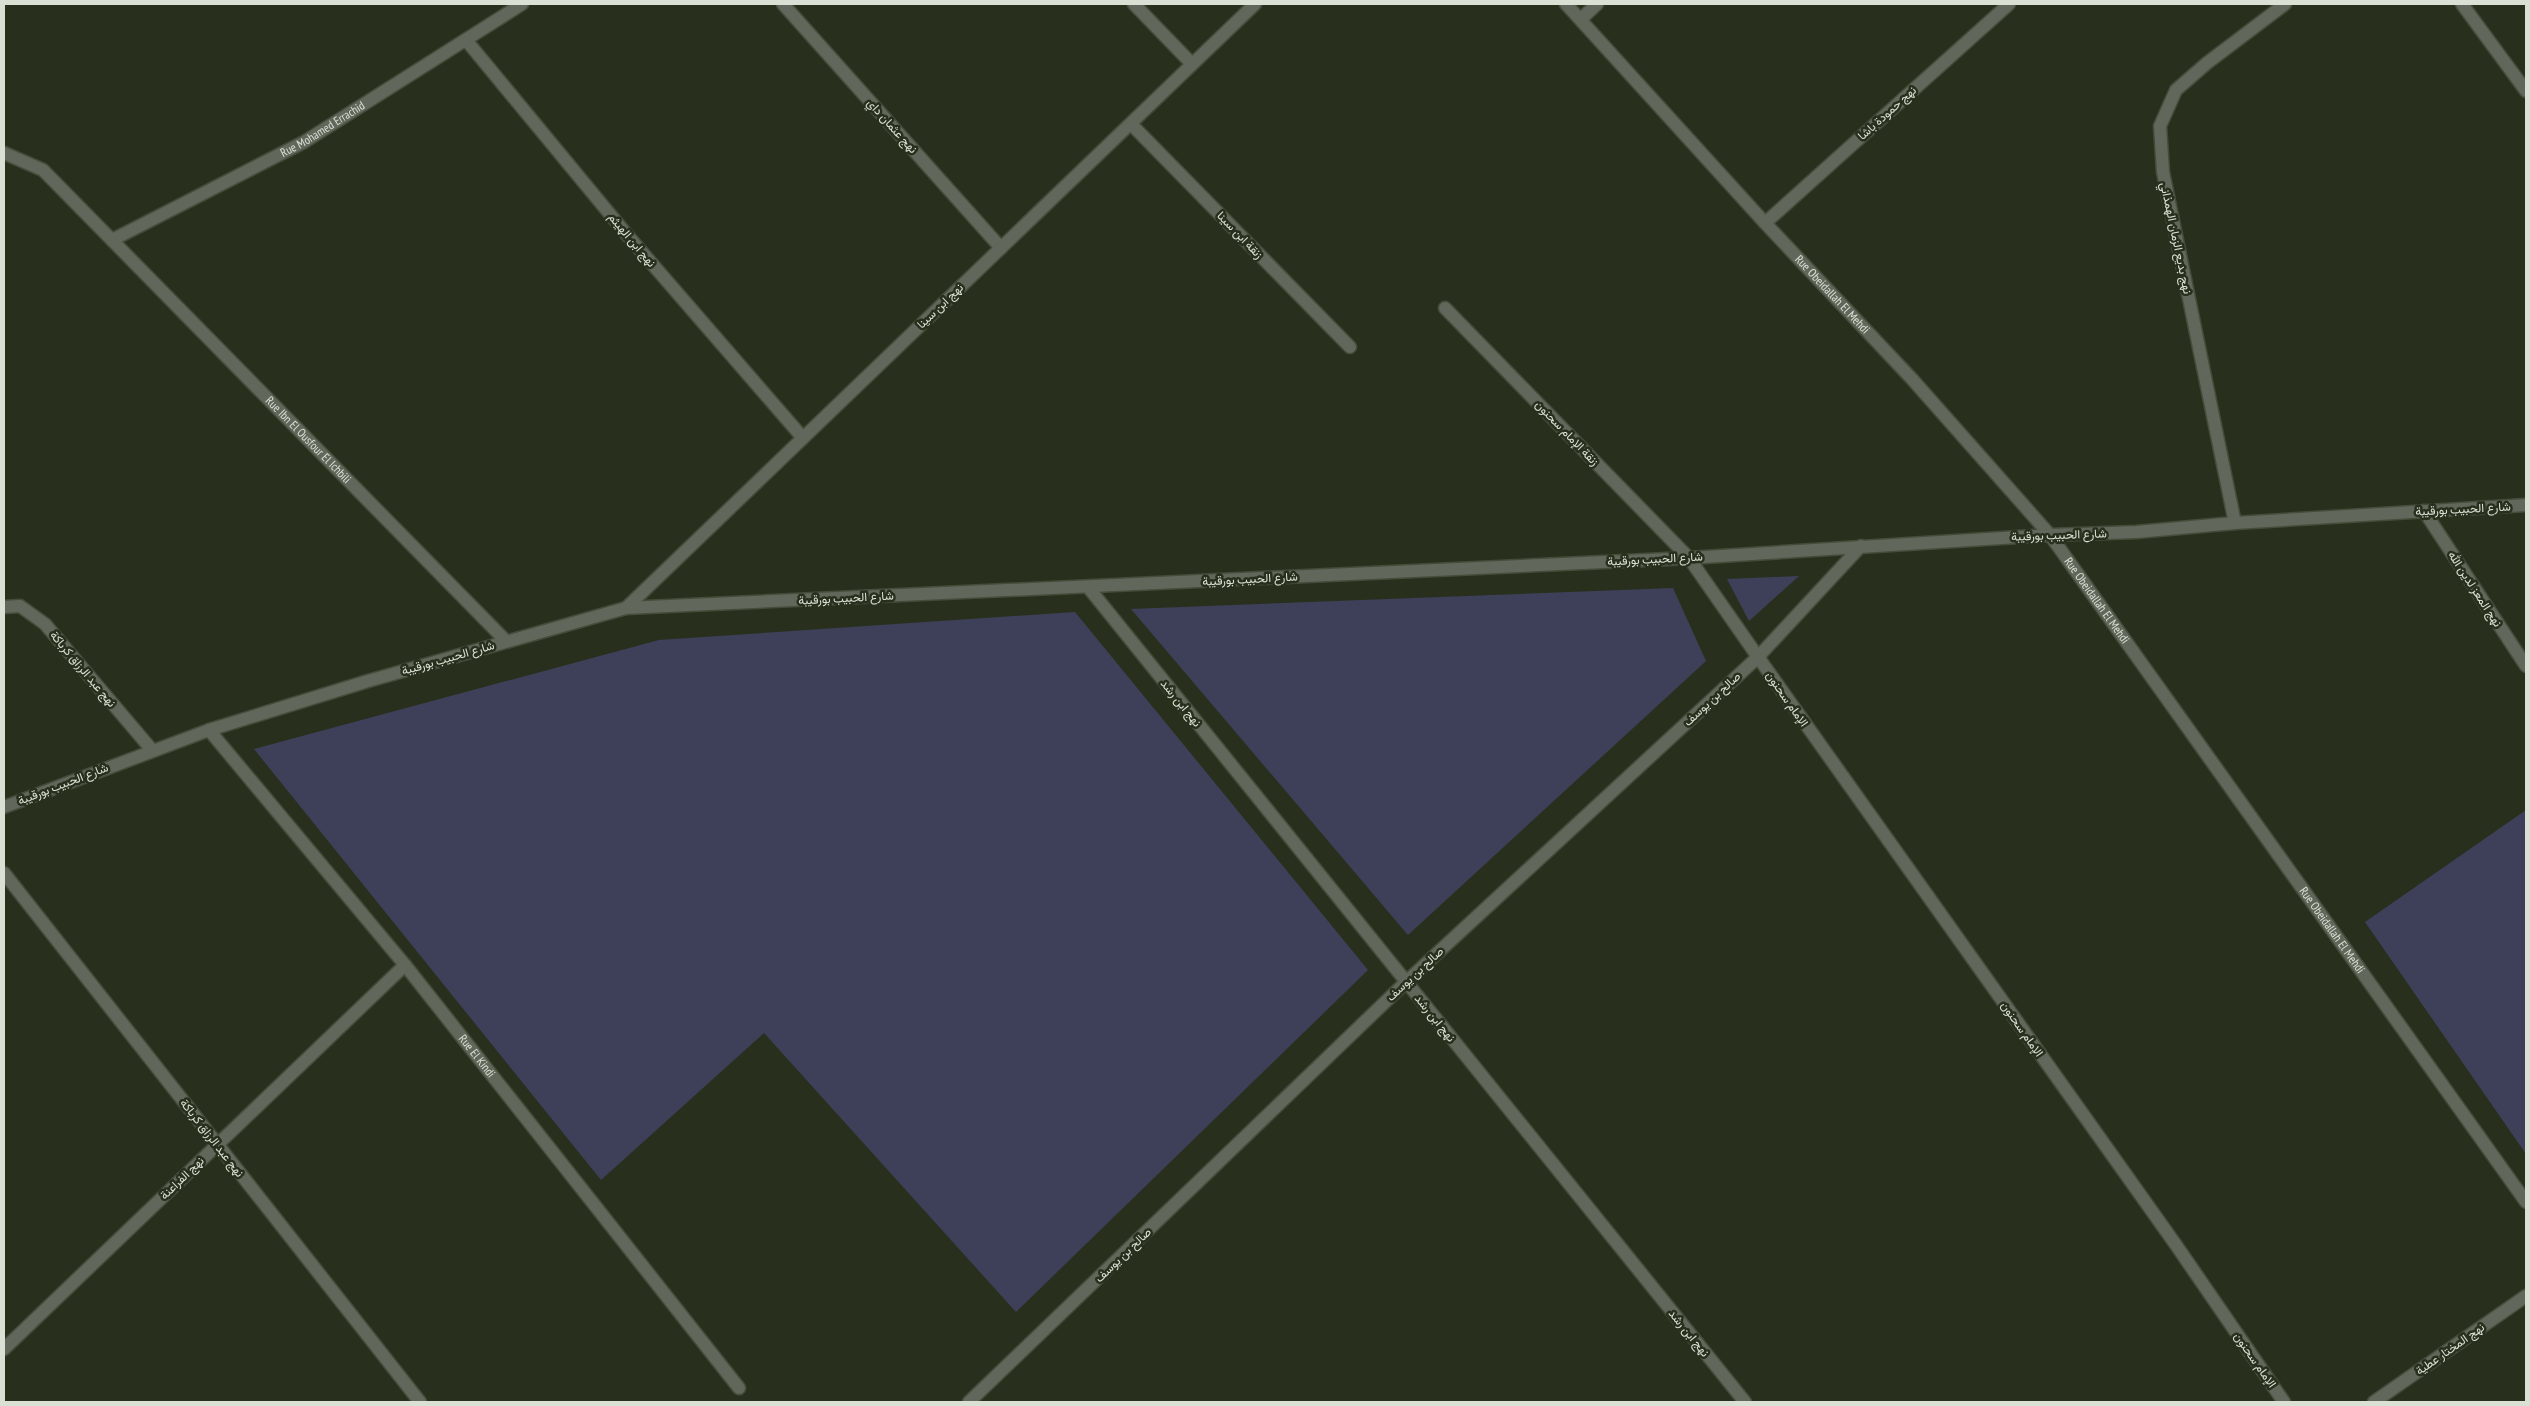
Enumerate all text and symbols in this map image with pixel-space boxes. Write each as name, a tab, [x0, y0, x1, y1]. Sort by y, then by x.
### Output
street label: نهج حمودة باشا	[1854, 82, 1920, 144]
street label: نهج عثمان داي	[862, 95, 921, 158]
street label: Rue Mohamed Errachid	[278, 98, 367, 160]
street label: نهج بديع الزمان الهمذاني	[2154, 181, 2196, 296]
street label: زنقة ابن سينا	[1213, 208, 1267, 262]
street label: نهج ابن الهيثم	[604, 210, 659, 271]
street label: Rue Obeidallah El Mehdi	[1792, 252, 1873, 336]
street label: نهج ابن سينا	[913, 280, 967, 333]
street label: Rue Ibn El Ousfour El Ichbili	[263, 393, 355, 486]
street label: زنقة الإمام سحنون	[1532, 397, 1602, 469]
street label: شارع الحبيب بورقيبة	[2415, 499, 2511, 520]
street label: شارع الحبيب بورقيبة	[2011, 525, 2107, 546]
street label: نهج المعز لدين الله	[2444, 548, 2506, 631]
street label: شارع الحبيب بورقيبة	[1607, 549, 1703, 570]
street label: Rue Obeidallah El Mehdi	[2061, 554, 2133, 646]
street label: شارع الحبيب بورقيبة	[1202, 569, 1298, 590]
street label: شارع الحبيب بورقيبة	[798, 588, 894, 609]
street label: نهج عبد الرزاق كرباكة	[46, 627, 120, 711]
street label: شارع الحبيب بورقيبة	[400, 637, 496, 680]
street label: صالح بن يوسف	[1680, 668, 1745, 730]
street label: الإمام سحنون	[1762, 668, 1812, 730]
street label: نهج ابن رشد	[1156, 676, 1205, 731]
street label: شارع الحبيب بورقيبة	[15, 759, 111, 810]
street label: Rue Obeidallah El Mehdi	[2297, 884, 2368, 976]
street label: صالح بن يوسف	[1383, 943, 1448, 1005]
street label: نهج ابن رشد	[1410, 991, 1459, 1046]
street label: الإمام سحنون	[1997, 998, 2047, 1060]
street label: Rue El Kindi	[456, 1031, 499, 1080]
street label: نهج عبد الرزاق كرباكة	[176, 1096, 248, 1181]
street label: نهج الفراعنة	[156, 1153, 208, 1204]
street label: صالح بن يوسف	[1091, 1224, 1155, 1287]
street label: نهج ابن رشد	[1664, 1306, 1713, 1361]
street label: نهج المختار عطية	[2412, 1319, 2488, 1380]
street label: الإمام سحنون	[2230, 1329, 2280, 1391]

